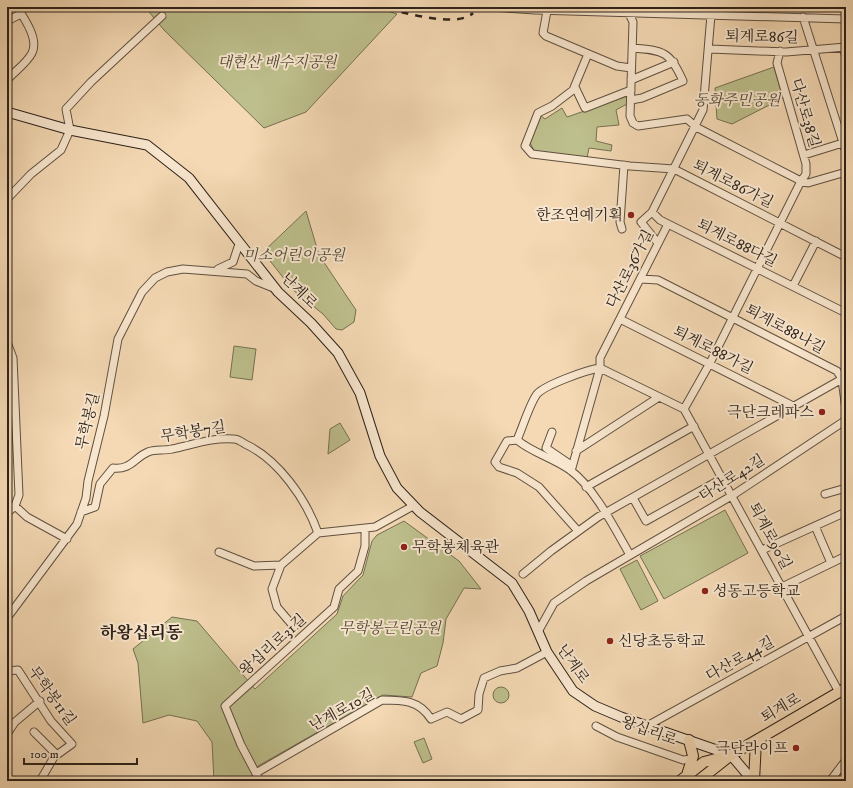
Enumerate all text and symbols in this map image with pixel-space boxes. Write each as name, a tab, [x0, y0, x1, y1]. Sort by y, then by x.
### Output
street label: 퇴계로86길	[725, 27, 799, 47]
park label: 대현산 배수지공원	[217, 53, 338, 72]
street label: 다산로38길	[786, 76, 824, 150]
park label: 동화주민공원	[694, 91, 782, 110]
street label: 퇴계로86가길	[690, 156, 776, 212]
place label: 한조연예기획	[536, 206, 623, 225]
marker: 한조연예기획	[626, 210, 636, 220]
street label: 퇴계로88다길	[694, 215, 780, 271]
street label: 다산로36가길	[602, 226, 658, 312]
park label: 미소어린이공원	[243, 246, 346, 265]
street label: 난계로	[277, 269, 321, 313]
street label: 퇴계로88나길	[742, 300, 828, 358]
street label: 퇴계로88가길	[670, 322, 756, 378]
street label: 무학봉길	[72, 391, 104, 451]
place label: 극단크레파스	[727, 403, 814, 422]
marker: 극단크레파스	[817, 407, 827, 417]
street label: 무학봉7길	[159, 417, 227, 447]
street label: 다산로42길	[696, 450, 768, 506]
street label: 퇴계로90길	[744, 499, 796, 573]
place label: 무학봉체육관	[412, 538, 499, 557]
marker: 무학봉체육관	[399, 542, 409, 552]
place label: 성동고등학교	[713, 582, 800, 601]
marker: 성동고등학교	[700, 586, 710, 596]
street label: 왕십리로31길	[236, 610, 310, 680]
park label: 무학봉근린공원	[339, 619, 442, 638]
district label: 하왕십리동	[100, 622, 183, 644]
place label: 신당초등학교	[618, 632, 705, 651]
street label: 다산로44길	[702, 632, 778, 686]
marker: 신당초등학교	[605, 636, 615, 646]
street label: 난계로	[553, 641, 594, 688]
street label: 무학봉11길	[24, 663, 80, 729]
street label: 난계로10길	[306, 684, 378, 736]
street label: 퇴계로	[757, 688, 805, 727]
street label: 왕십리로	[619, 712, 680, 750]
place label: 극단라이프	[716, 739, 789, 758]
scale bar	[24, 740, 137, 766]
marker: 극단라이프	[791, 743, 801, 753]
text: 100 m	[30, 747, 59, 762]

